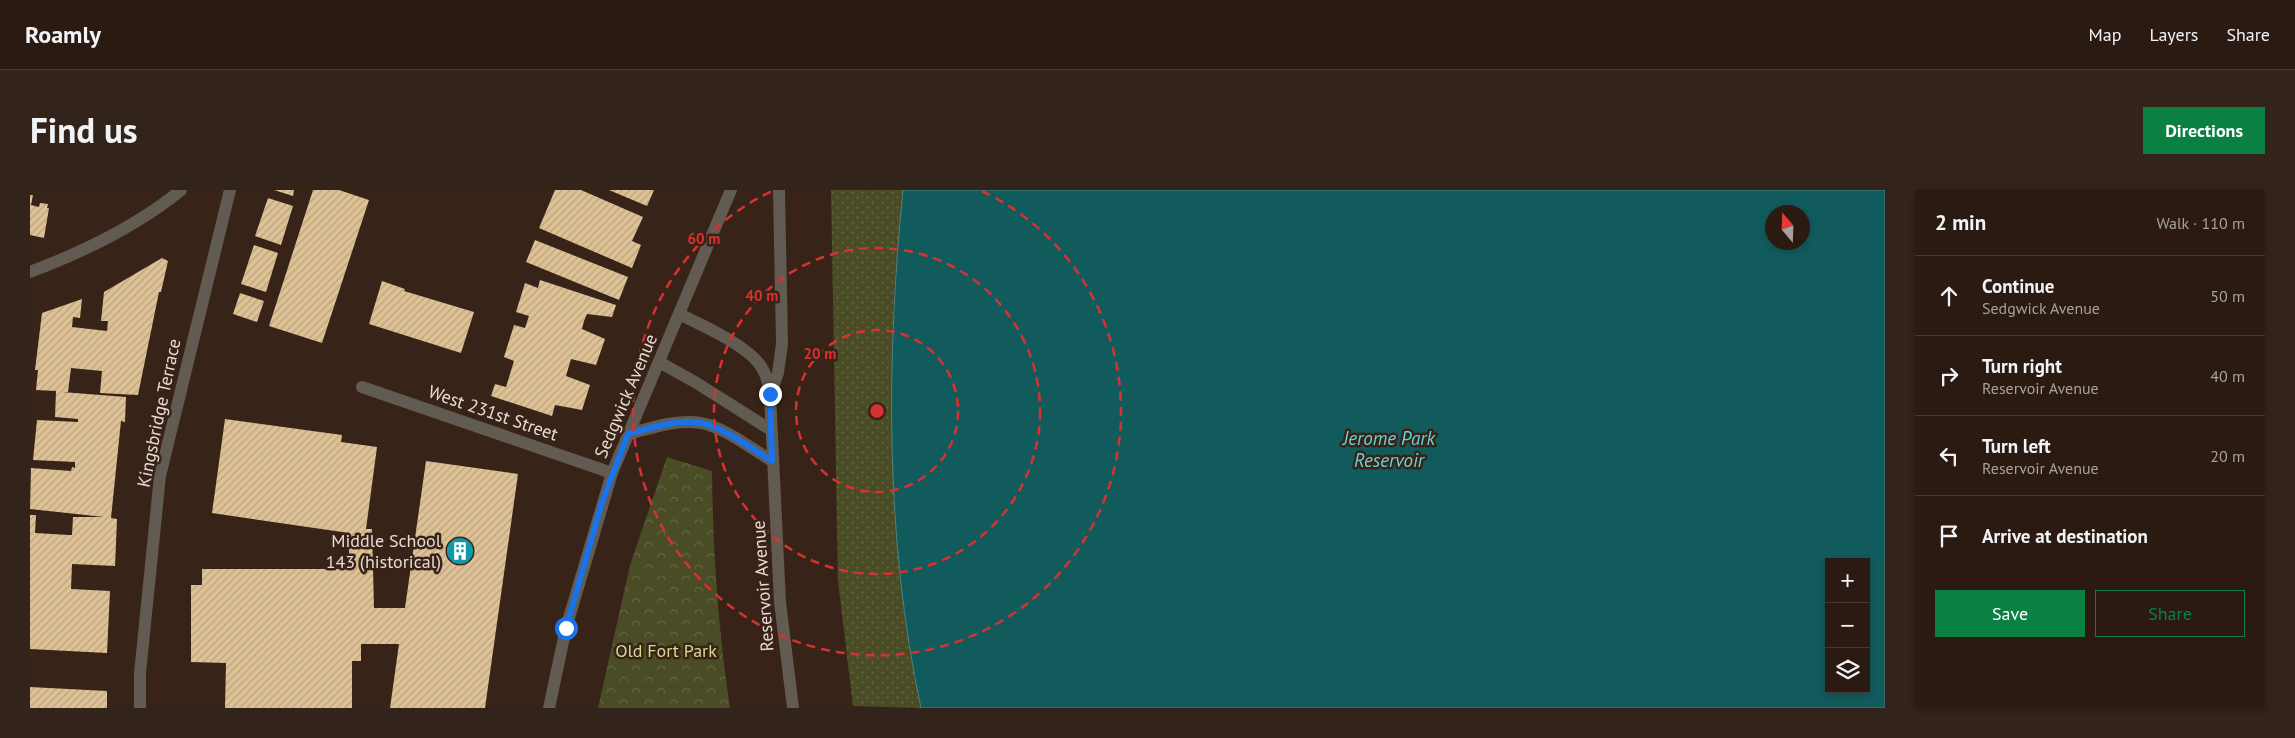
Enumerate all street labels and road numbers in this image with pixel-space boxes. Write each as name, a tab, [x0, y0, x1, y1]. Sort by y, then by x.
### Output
street label: Sedgwick Avenue	[589, 330, 662, 461]
street label: Kingsbridge Terrace	[132, 337, 185, 489]
street label: West 231st Street	[425, 380, 561, 445]
street label: Reservoir Avenue	[746, 520, 779, 652]

